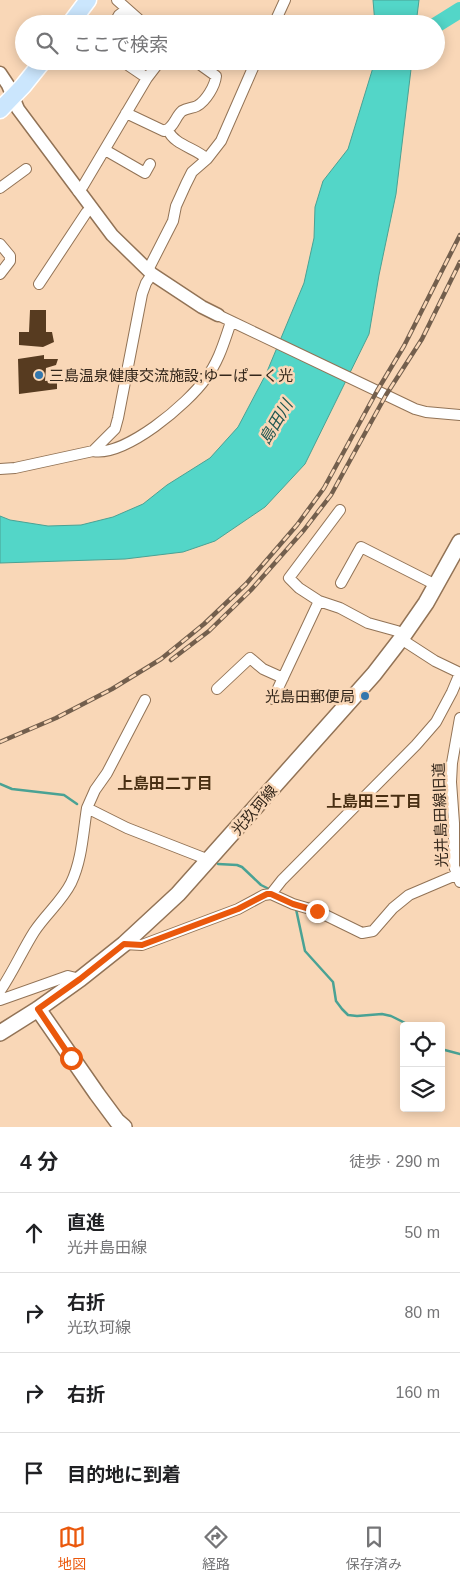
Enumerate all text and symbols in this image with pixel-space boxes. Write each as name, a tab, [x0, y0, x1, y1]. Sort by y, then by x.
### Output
search box	[15, 15, 445, 70]
icon: search	[33, 29, 61, 57]
text: ここで検索	[73, 34, 168, 55]
place label: 三島温泉健康交流施設;ゆーぱーく光	[49, 367, 293, 384]
marker: 三島温泉健康交流施設;ゆーぱーく光	[33, 369, 45, 381]
water label: 島田川	[256, 395, 297, 447]
place label: 光島田郵便局	[265, 688, 355, 705]
marker: 光島田郵便局	[359, 690, 371, 702]
street label: 光井島田線旧道	[430, 762, 450, 868]
district label: 上島田二丁目	[117, 775, 213, 792]
street label: 光玖珂線	[228, 782, 280, 838]
district label: 上島田三丁目	[326, 793, 422, 810]
route end	[306, 900, 329, 923]
map controls	[400, 1022, 445, 1112]
button: locate	[400, 1022, 445, 1067]
route start	[60, 1047, 83, 1070]
button: layers	[400, 1067, 445, 1112]
text: 4 分	[20, 1150, 59, 1173]
text: 徒歩 · 290 m	[349, 1153, 440, 1170]
text: 直進	[67, 1212, 105, 1233]
icon: ahead	[20, 1219, 48, 1247]
text: 50 m	[404, 1224, 440, 1241]
text: 光井島田線	[67, 1239, 147, 1256]
text: 右折	[67, 1292, 105, 1313]
icon: right	[20, 1299, 48, 1327]
text: 80 m	[404, 1304, 440, 1321]
text: 光玖珂線	[67, 1319, 131, 1336]
icon: right	[20, 1379, 48, 1407]
text: 右折	[67, 1384, 105, 1405]
text: 160 m	[396, 1384, 440, 1401]
icon: arrive	[20, 1459, 48, 1487]
text: 目的地に到着	[67, 1464, 181, 1485]
tab: 地図	[58, 1523, 86, 1573]
tab: 経路	[202, 1523, 230, 1573]
tab: 保存済み	[346, 1523, 402, 1573]

